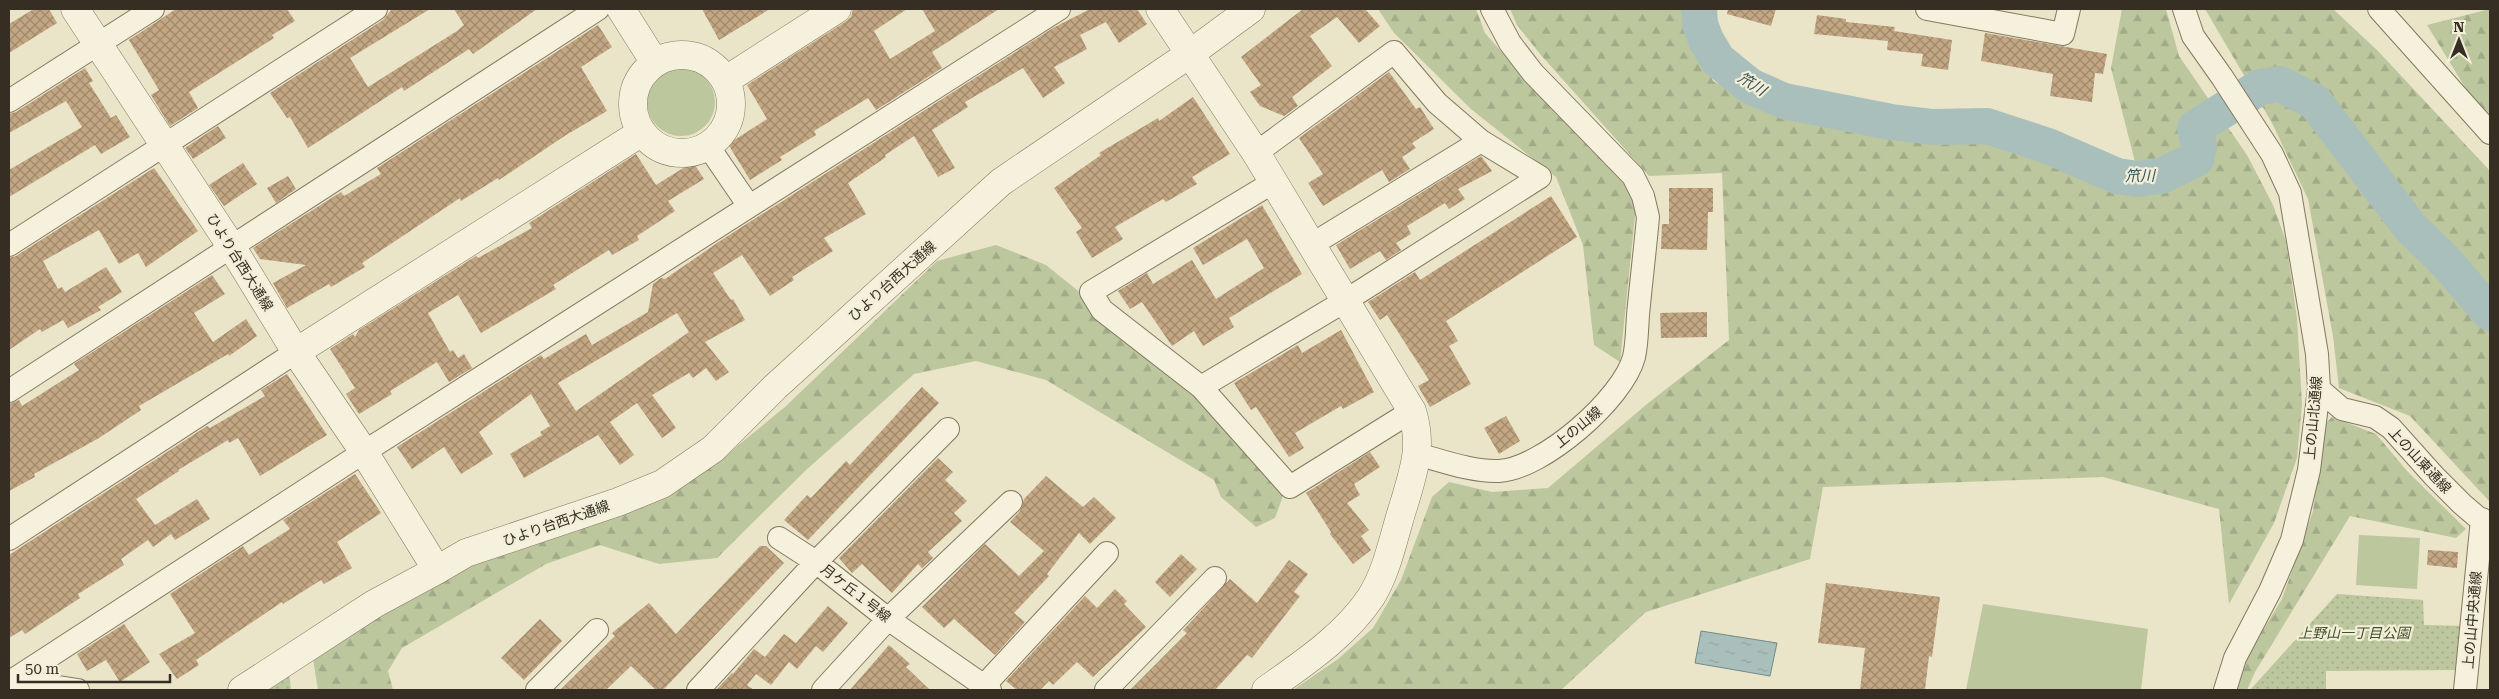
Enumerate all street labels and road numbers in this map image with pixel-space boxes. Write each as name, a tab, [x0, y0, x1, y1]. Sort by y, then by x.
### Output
street label: ひより台西大通線	[204, 210, 276, 314]
street label: ひより台西大通線	[845, 238, 939, 324]
street label: 上の山北通線	[2301, 375, 2325, 461]
street label: 上の山線	[1551, 403, 1605, 451]
street label: 上の山東通線	[2386, 424, 2454, 496]
street label: ひより台西大通線	[501, 497, 611, 549]
street label: 月ケ丘１号線	[818, 561, 894, 625]
street label: 上の山中央通線	[2460, 570, 2484, 670]

